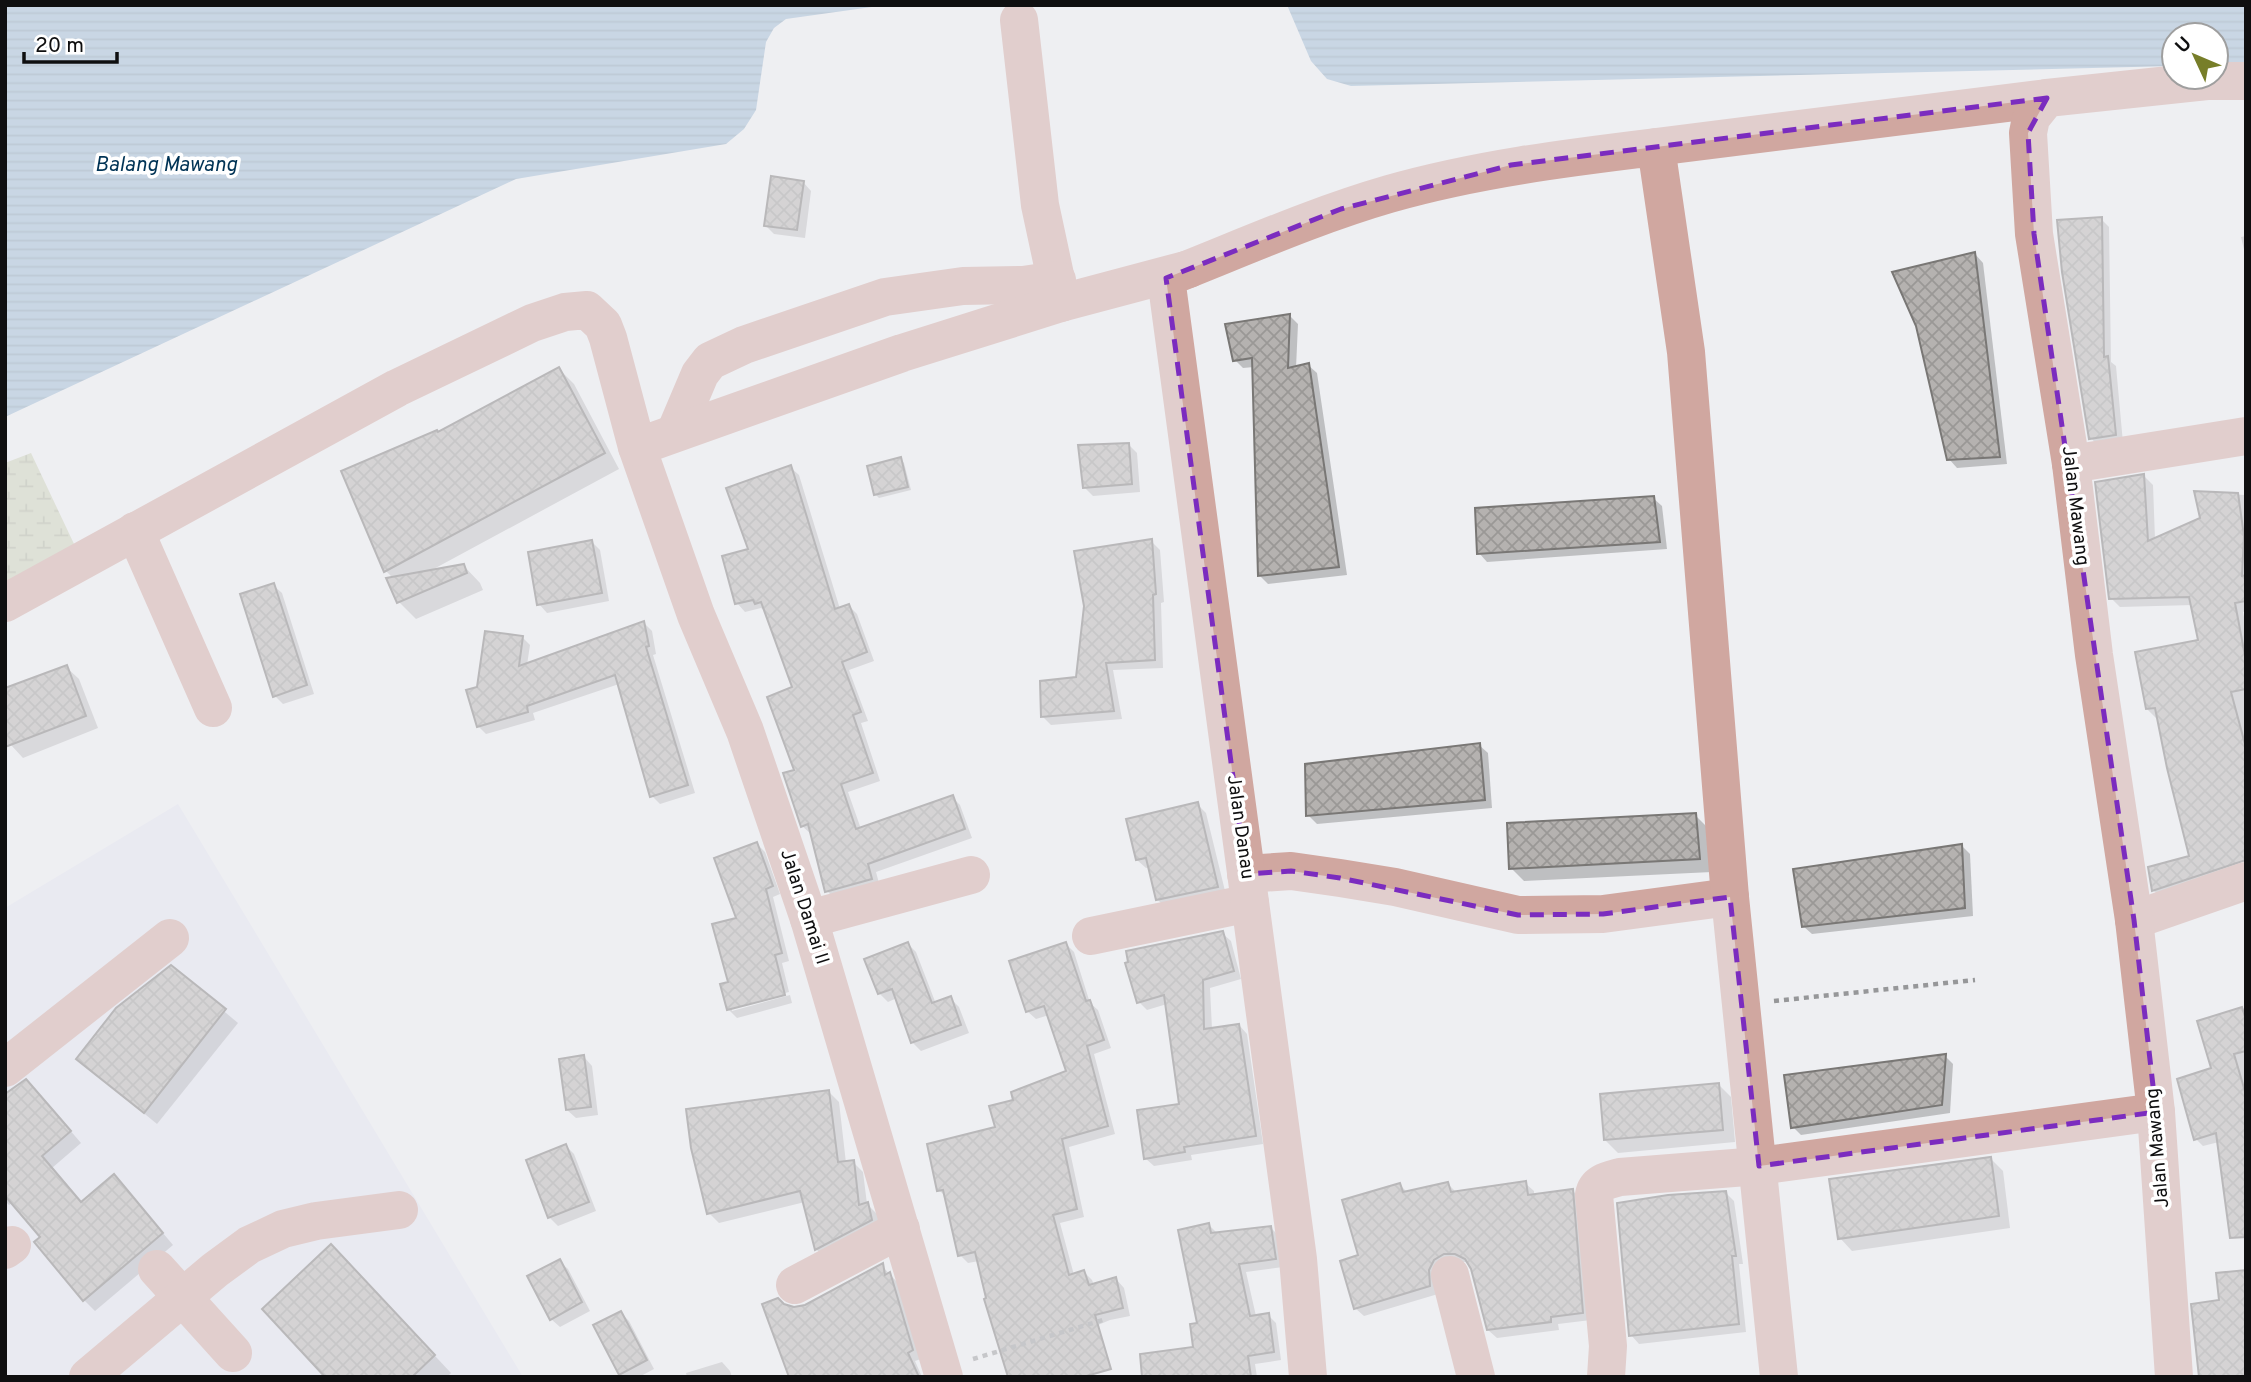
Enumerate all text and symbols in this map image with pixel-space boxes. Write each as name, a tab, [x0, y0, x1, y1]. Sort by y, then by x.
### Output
scale bar	[24, 21, 117, 65]
north arrow	[2160, 21, 2230, 91]
text: U	[2171, 32, 2198, 59]
text: 20 m	[35, 33, 84, 60]
water label: Balang Mawang	[95, 152, 238, 179]
street label: Jalan Mawang	[2056, 445, 2094, 567]
street label: Jalan Danau	[1221, 773, 1259, 881]
street label: Jalan Damai II	[774, 846, 834, 968]
street label: Jalan Mawang	[2141, 1087, 2175, 1209]

